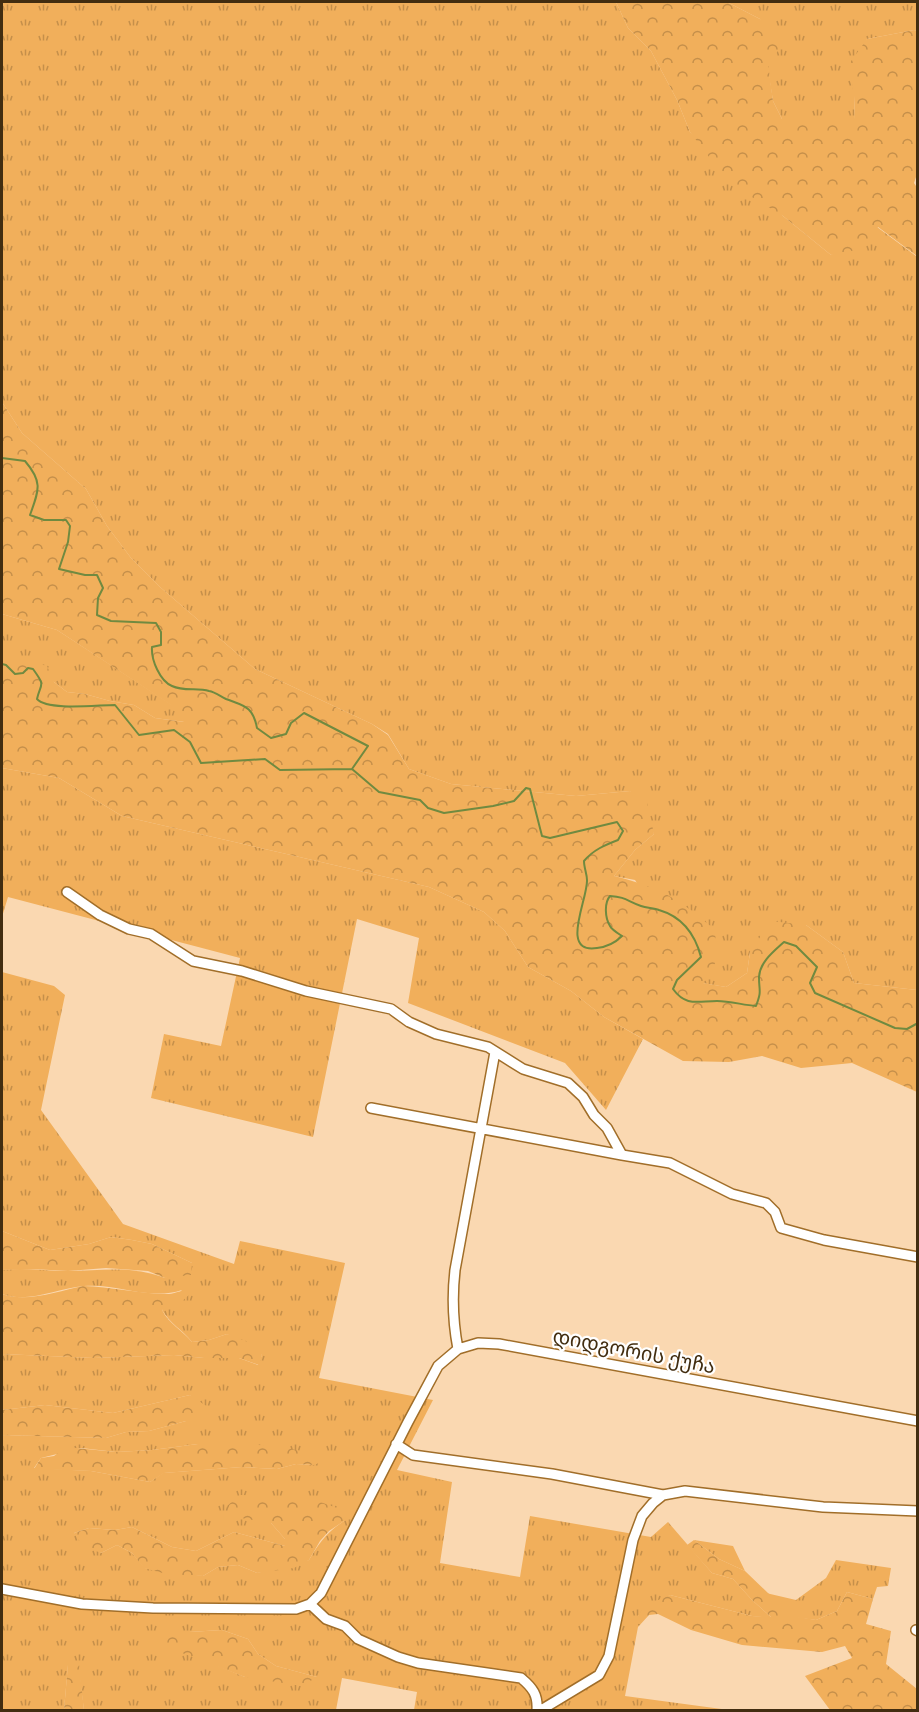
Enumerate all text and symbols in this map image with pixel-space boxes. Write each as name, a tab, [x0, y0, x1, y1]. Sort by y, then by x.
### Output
street label: დიდგორის ქუჩა	[550, 1322, 718, 1380]

